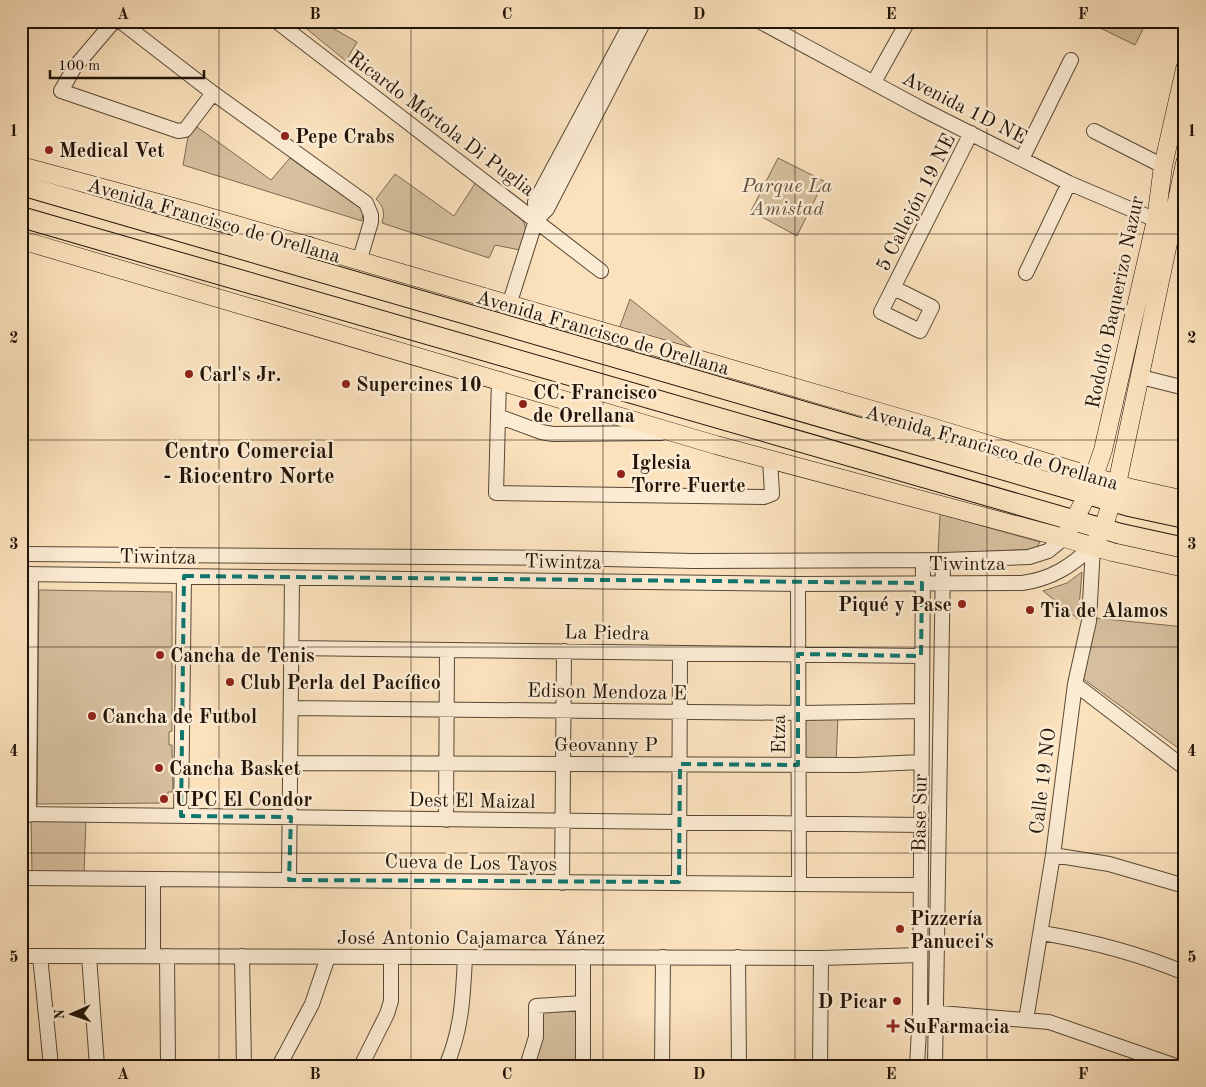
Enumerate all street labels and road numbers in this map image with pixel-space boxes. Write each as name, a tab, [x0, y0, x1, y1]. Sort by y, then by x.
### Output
street label: Ricardo Mórtola Di Puglia	[344, 48, 538, 201]
street label: Avenida 1D NE	[899, 69, 1030, 149]
street label: 5 Callejón 19 NE	[874, 131, 960, 275]
street label: Avenida Francisco de Orellana	[85, 176, 342, 268]
street label: Rodolfo Baquerizo Nazur	[1084, 194, 1148, 410]
street label: Avenida Francisco de Orellana	[474, 288, 731, 380]
street label: Avenida Francisco de Orellana	[863, 403, 1120, 495]
street label: Tiwintza	[119, 547, 197, 569]
street label: Tiwintza	[524, 552, 602, 574]
street label: Tiwintza	[928, 555, 1006, 575]
street label: La Piedra	[564, 623, 650, 645]
street label: Edison Mendoza E	[527, 682, 687, 704]
street label: Etza	[770, 714, 790, 754]
street label: Calle 19 NO	[1028, 727, 1060, 836]
street label: Geovanny P	[554, 736, 658, 756]
street label: Base Sur	[910, 774, 932, 852]
street label: Dest El Maizal	[408, 791, 536, 813]
street label: Cueva de Los Tayos	[384, 852, 557, 876]
street label: José Antonio Cajamarca Yánez	[337, 929, 605, 949]

